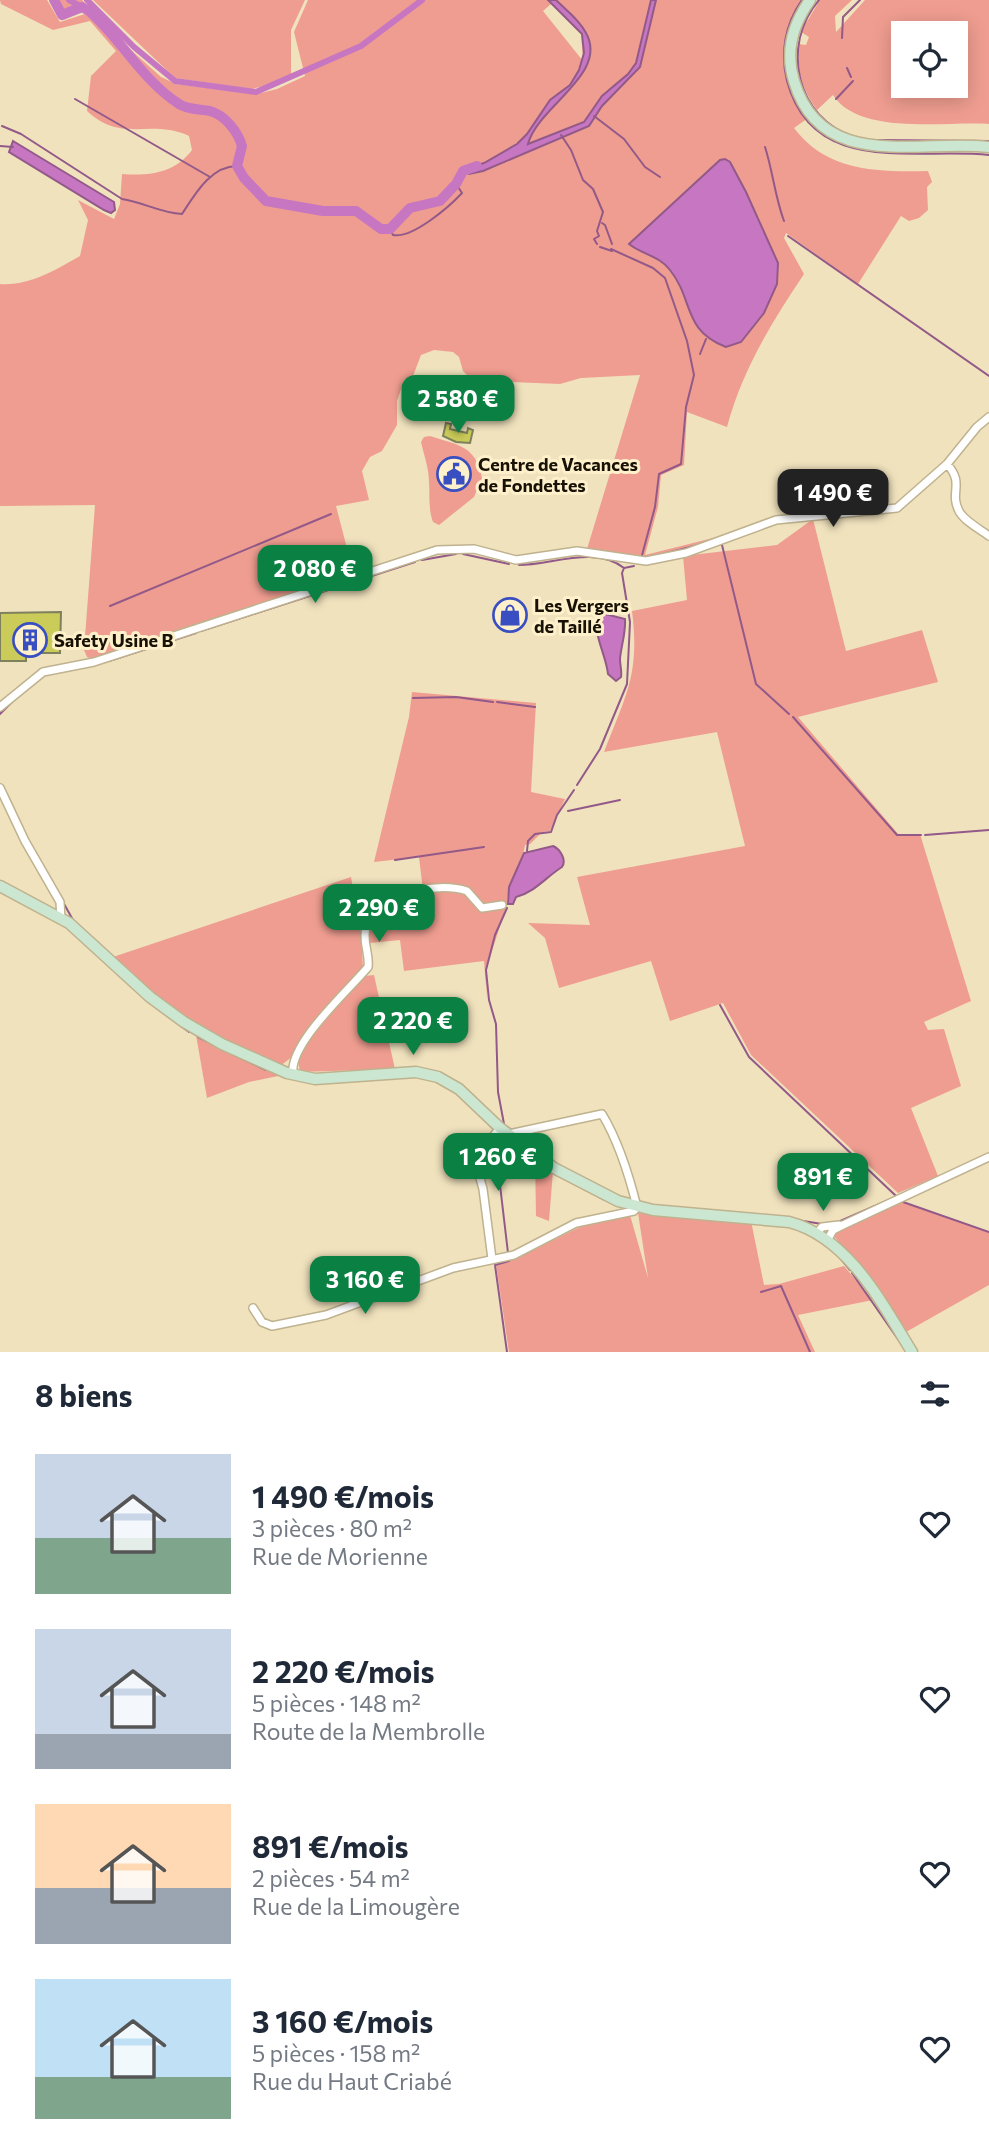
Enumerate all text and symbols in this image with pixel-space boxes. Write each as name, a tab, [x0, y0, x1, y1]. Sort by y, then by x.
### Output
map controls	[891, 21, 968, 98]
button: locate	[891, 21, 968, 98]
pin: 2 580 €	[393, 376, 523, 435]
text: 2 580 €	[418, 384, 498, 412]
place label: Centre de Vacances de Fondettes	[478, 453, 638, 496]
public building icon: Centre de Vacances de Fondettes	[435, 455, 473, 493]
pin: 1 490 €	[768, 470, 898, 529]
text: 1 490 €	[794, 478, 872, 506]
pin: 2 080 €	[250, 546, 380, 605]
text: 2 080 €	[274, 554, 356, 582]
place label: Les Vergers de Taillé	[534, 594, 629, 637]
shop icon: Les Vergers de Taillé	[491, 596, 529, 634]
building icon: Safety Usine B	[11, 621, 49, 659]
place label: Safety Usine B	[54, 629, 174, 651]
pin: 2 290 €	[314, 884, 444, 944]
text: 2 290 €	[339, 893, 419, 921]
pin: 2 220 €	[348, 998, 478, 1057]
text: 2 220 €	[373, 1006, 453, 1034]
pin: 1 260 €	[433, 1134, 563, 1193]
text: 1 260 €	[459, 1142, 537, 1170]
pin: 891 €	[774, 1154, 872, 1213]
text: 891 €	[793, 1162, 853, 1190]
pin: 3 160 €	[300, 1256, 430, 1316]
text: 3 160 €	[326, 1265, 404, 1293]
icon: filters	[916, 1375, 954, 1413]
text: 8 biens	[35, 1376, 133, 1413]
text: 1 490 €/mois	[252, 1477, 434, 1514]
icon: home	[91, 1482, 175, 1566]
icon: heart	[916, 1505, 954, 1543]
text: 3 pièces · 80 m²	[252, 1514, 412, 1542]
text: Rue de Morienne	[252, 1542, 428, 1570]
text: 2 220 €/mois	[252, 1652, 435, 1689]
icon: home	[91, 1657, 175, 1741]
icon: heart	[916, 1680, 954, 1718]
text: 5 pièces · 148 m²	[252, 1689, 421, 1717]
text: Route de la Membrolle	[252, 1717, 485, 1745]
text: 891 €/mois	[252, 1827, 409, 1864]
icon: home	[91, 1832, 175, 1916]
icon: heart	[916, 1855, 954, 1893]
text: 2 pièces · 54 m²	[252, 1864, 410, 1892]
text: Rue de la Limougère	[252, 1892, 460, 1920]
text: 3 160 €/mois	[252, 2002, 433, 2039]
icon: home	[91, 2007, 175, 2091]
icon: heart	[916, 2030, 954, 2068]
text: 5 pièces · 158 m²	[252, 2039, 420, 2067]
text: Rue du Haut Criabé	[252, 2067, 452, 2095]

